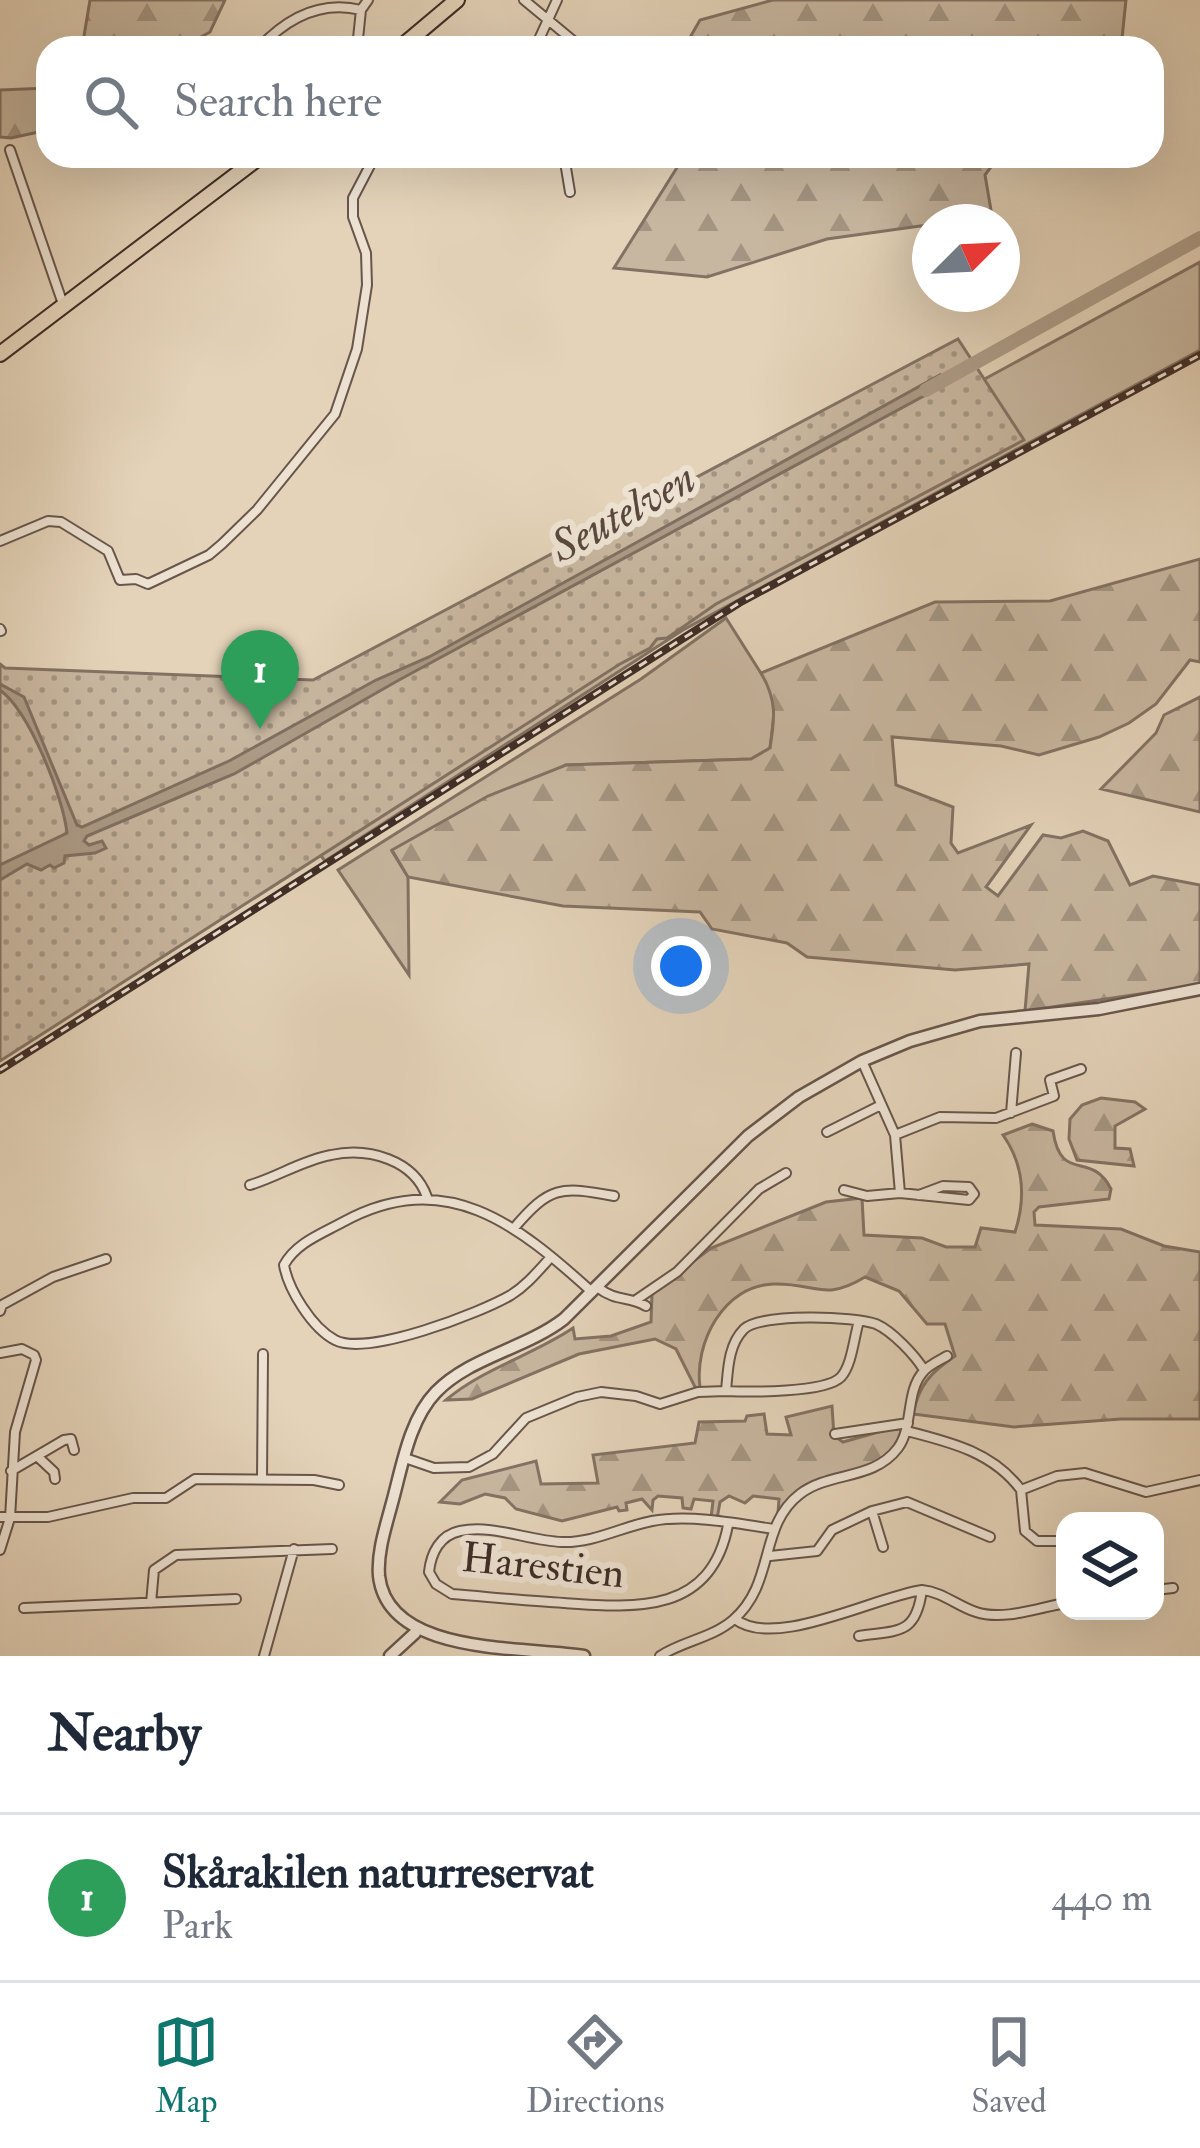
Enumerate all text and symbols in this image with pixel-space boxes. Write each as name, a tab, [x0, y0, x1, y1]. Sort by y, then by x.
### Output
search box	[36, 36, 1164, 168]
icon: search	[78, 69, 144, 135]
text: Search here	[174, 74, 382, 130]
north arrow	[912, 204, 1020, 312]
water label: Seutelven	[540, 450, 705, 576]
pin: 1	[221, 630, 299, 729]
your location	[651, 936, 711, 996]
map controls	[1056, 1512, 1164, 1620]
button: layers	[1056, 1512, 1164, 1620]
street label: Harestien	[459, 1532, 627, 1600]
text: Nearby	[48, 1702, 201, 1766]
text: Skårakilen naturreservat	[162, 1845, 594, 1901]
text: 1	[80, 1873, 94, 1922]
text: 440 m	[1051, 1873, 1152, 1922]
text: Park	[162, 1901, 233, 1950]
tab: Map	[153, 2009, 219, 2122]
tab: Directions	[526, 2009, 665, 2122]
tab: Saved	[971, 2009, 1047, 2122]

